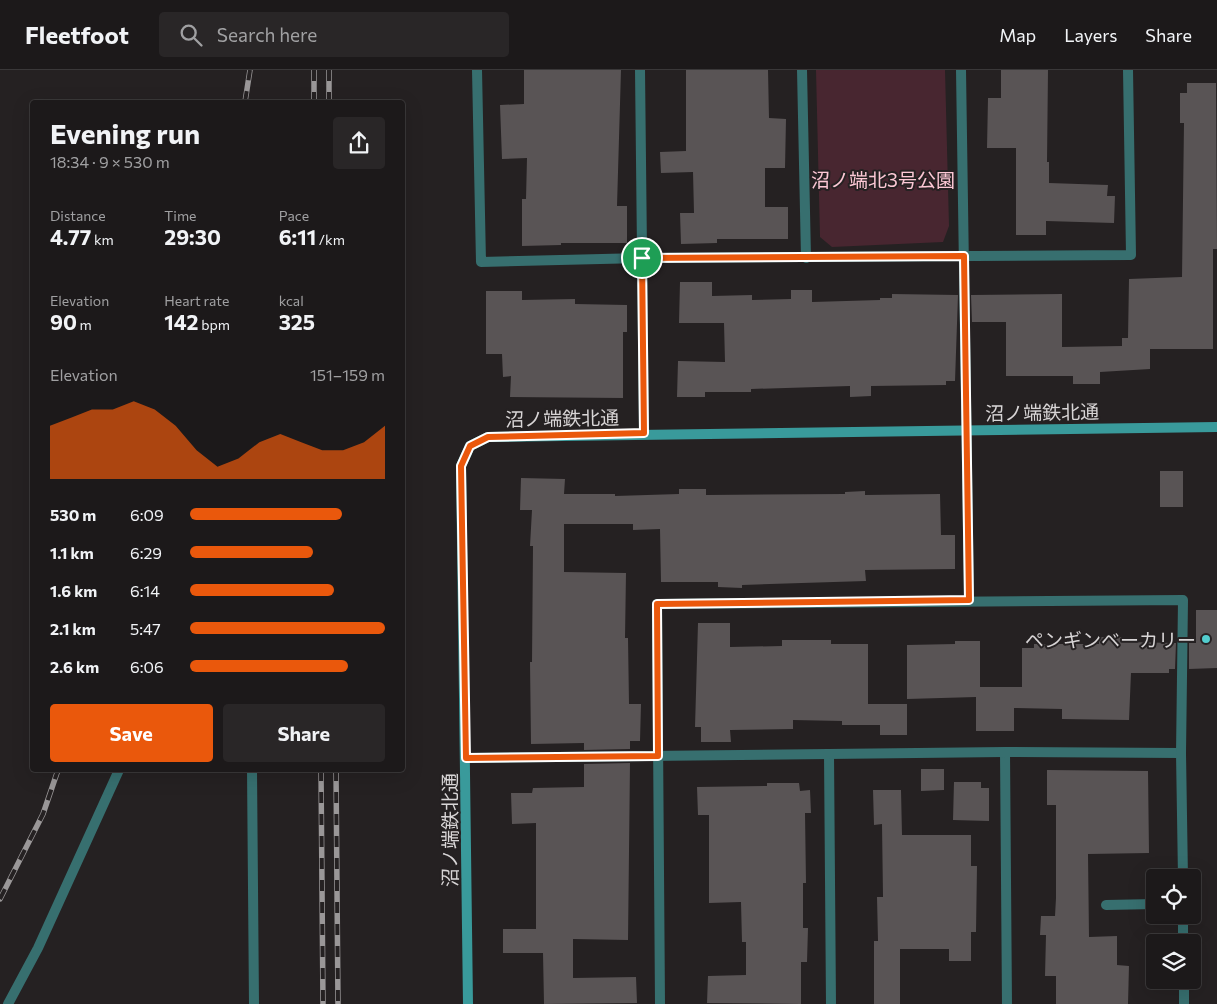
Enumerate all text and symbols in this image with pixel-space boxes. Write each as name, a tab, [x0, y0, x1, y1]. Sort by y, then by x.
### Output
search box	[159, 12, 509, 57]
text: Fleetfoot	[25, 20, 129, 49]
icon: search	[177, 21, 205, 49]
text: Search here	[217, 23, 317, 46]
text: Map	[999, 24, 1036, 46]
text: Layers	[1064, 24, 1117, 46]
text: Share	[1145, 24, 1192, 46]
text: Evening run	[50, 116, 200, 150]
button: share	[333, 117, 385, 169]
text: 18:34 · 9 × 530 m	[50, 152, 170, 171]
park label: 沼ノ端北3号公園	[811, 168, 955, 191]
text: Distance	[50, 207, 106, 224]
text: Time	[164, 207, 197, 224]
text: Pace	[279, 207, 309, 224]
text: 4.77	[50, 224, 91, 249]
text: 29:30	[164, 224, 221, 249]
text: 6:11	[279, 224, 316, 249]
text: km	[91, 231, 114, 248]
text: /km	[316, 231, 345, 248]
pin	[621, 237, 663, 279]
icon: arrive	[628, 244, 656, 272]
text: Elevation	[50, 292, 109, 309]
text: Heart rate	[164, 292, 229, 309]
text: kcal	[279, 292, 304, 309]
text: 90	[50, 309, 77, 334]
text: 142	[164, 309, 199, 334]
text: 325	[279, 309, 315, 334]
text: m	[77, 316, 92, 333]
text: bpm	[199, 316, 230, 333]
text: Elevation	[50, 365, 118, 384]
text: 151–159 m	[310, 365, 385, 384]
street label: 沼ノ端鉄北通	[985, 400, 1099, 424]
street label: 沼ノ端鉄北通	[505, 406, 619, 430]
text: 530 m	[50, 505, 96, 524]
text: 6:09	[130, 505, 164, 524]
text: 1.1 km	[50, 543, 94, 562]
text: 6:29	[130, 543, 162, 562]
text: 1.6 km	[50, 581, 97, 600]
text: 6:14	[130, 581, 160, 600]
text: 2.1 km	[50, 619, 96, 638]
text: 5:47	[130, 619, 161, 638]
place label: ペンギンベーカリー	[1025, 628, 1196, 651]
marker: ペンギンベーカリー	[1200, 633, 1212, 645]
text: 2.6 km	[50, 657, 99, 676]
text: 6:06	[130, 657, 164, 676]
button: Save	[50, 704, 213, 762]
button: Share	[223, 704, 385, 762]
street label: 沼ノ端鉄北通	[438, 773, 461, 887]
map controls	[1146, 869, 1201, 989]
button: locate	[1146, 869, 1201, 924]
button: layers	[1146, 934, 1201, 989]

